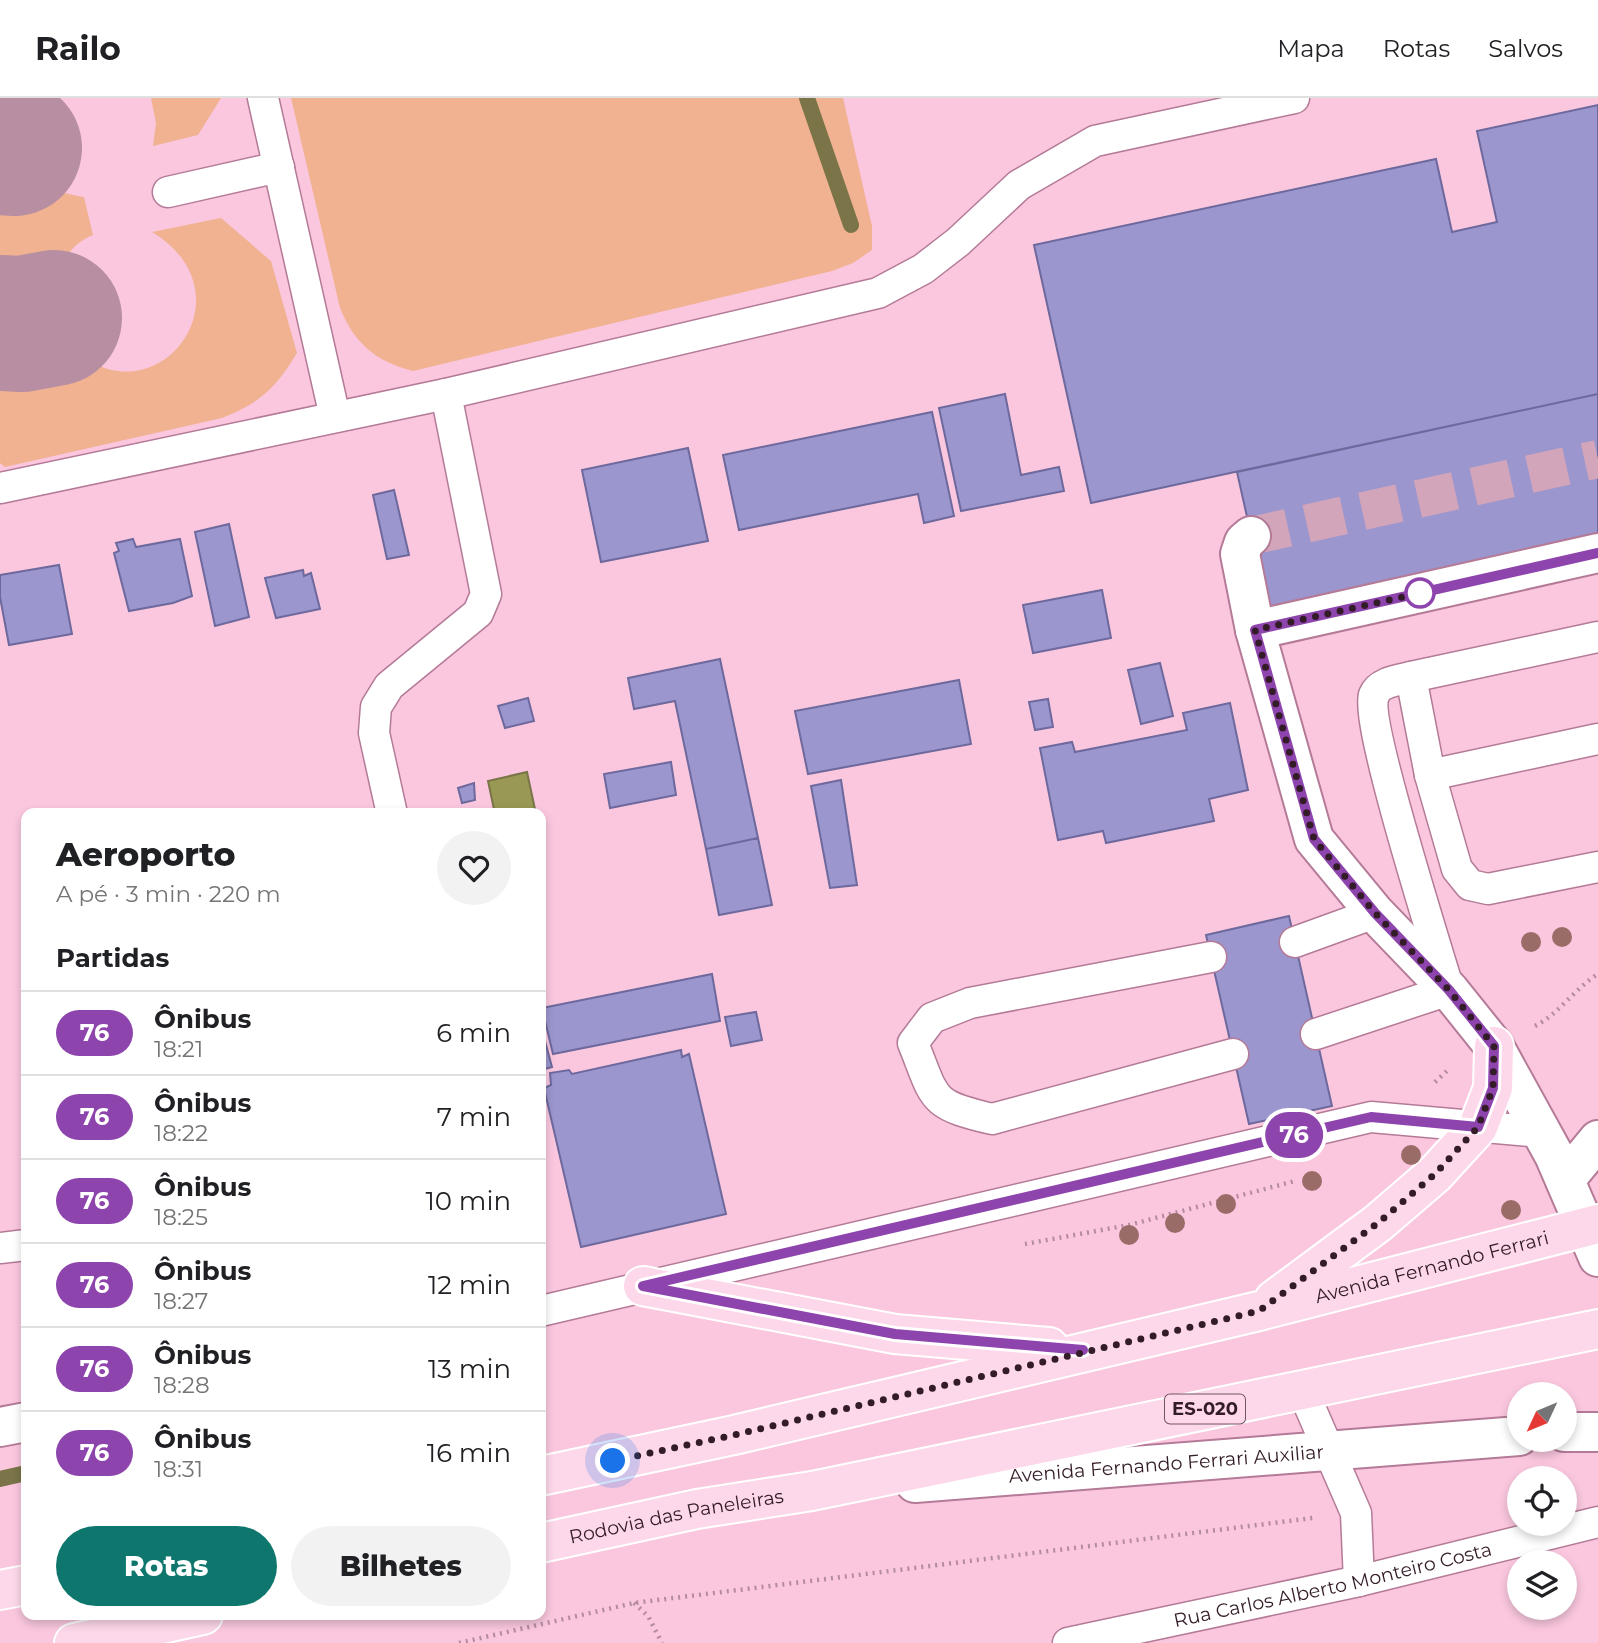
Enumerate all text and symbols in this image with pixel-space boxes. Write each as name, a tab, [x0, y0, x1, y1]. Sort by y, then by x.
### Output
text: Railo	[35, 28, 121, 68]
text: Mapa	[1277, 34, 1345, 63]
text: Rotas	[1383, 34, 1450, 63]
text: Salvos	[1488, 34, 1563, 63]
unlabelled marker	[1405, 578, 1435, 608]
button: heart	[437, 831, 511, 905]
text: Aeroporto	[56, 834, 236, 874]
text: A pé · 3 min · 220 m	[56, 880, 281, 908]
text: Partidas	[56, 942, 169, 974]
text: Ônibus	[154, 1003, 251, 1035]
text: 6 min	[436, 1017, 511, 1049]
text: 76	[80, 1018, 109, 1047]
text: 18:21	[154, 1035, 203, 1063]
text: Ônibus	[154, 1087, 251, 1119]
text: 7 min	[437, 1101, 511, 1133]
text: 76	[80, 1102, 109, 1131]
line badge: 76	[1262, 1112, 1326, 1158]
text: 18:22	[154, 1119, 208, 1147]
text: 76	[1279, 1120, 1309, 1149]
text: Ônibus	[154, 1171, 251, 1203]
text: 10 min	[425, 1185, 511, 1217]
text: 76	[80, 1186, 109, 1215]
text: 18:25	[154, 1203, 208, 1231]
street label: Avenida Fernando Ferrari	[1312, 1226, 1551, 1308]
text: Ônibus	[154, 1255, 251, 1287]
text: 12 min	[428, 1269, 511, 1301]
text: 76	[80, 1270, 109, 1299]
text: 18:27	[154, 1287, 208, 1315]
text: Ônibus	[154, 1339, 251, 1371]
text: 13 min	[428, 1353, 511, 1385]
text: 76	[80, 1354, 109, 1383]
text: 18:28	[154, 1371, 210, 1399]
north arrow	[1507, 1382, 1577, 1452]
map controls	[1507, 1382, 1577, 1620]
road number: ES-020	[1165, 1394, 1245, 1424]
text: Ônibus	[154, 1423, 251, 1455]
text: 16 min	[427, 1437, 511, 1469]
text: 76	[80, 1438, 109, 1467]
street label: Avenida Fernando Ferrari Auxiliar	[1008, 1440, 1325, 1487]
your location	[595, 1443, 630, 1478]
text: 18:31	[154, 1455, 203, 1483]
button: locate	[1507, 1466, 1577, 1536]
street label: Rodovia das Paneleiras	[567, 1484, 785, 1548]
button: Rotas	[56, 1526, 277, 1606]
button: Bilhetes	[291, 1526, 511, 1606]
street label: Rua Carlos Alberto Monteiro Costa	[1172, 1537, 1494, 1632]
button: layers	[1507, 1550, 1577, 1620]

